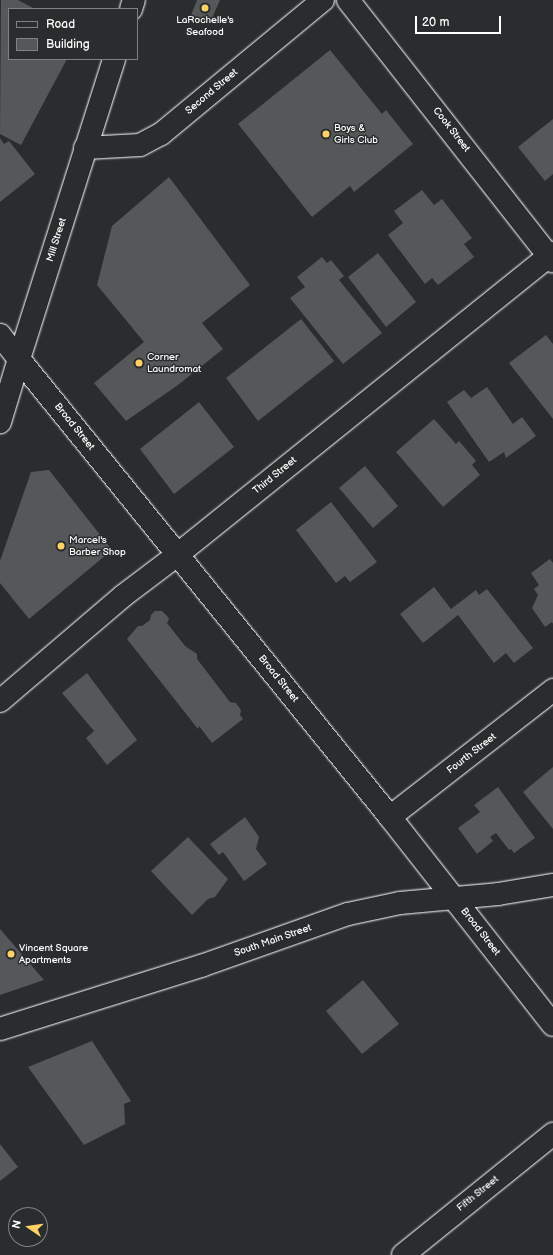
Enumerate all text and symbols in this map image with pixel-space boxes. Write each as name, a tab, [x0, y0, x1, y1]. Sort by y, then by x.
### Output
marker: LaRochelle's Seafood	[200, 3, 210, 13]
legend	[8, 8, 138, 60]
scale bar	[417, 8, 503, 34]
place label: LaRochelle's Seafood	[176, 14, 234, 38]
text: 20 m	[422, 15, 449, 30]
text: Road	[46, 17, 75, 32]
text: Building	[46, 37, 90, 52]
street label: Second Street	[183, 67, 241, 117]
street label: Cook Street	[430, 105, 472, 155]
place label: Boys & Girls Club	[334, 122, 378, 146]
marker: Boys & Girls Club	[321, 129, 331, 139]
street label: Mill Street	[45, 216, 69, 264]
place label: Corner Laundromat	[147, 351, 201, 374]
marker: Corner Laundromat	[134, 358, 144, 368]
street label: Broad Street	[51, 401, 97, 453]
street label: Third Street	[251, 455, 299, 497]
place label: Marcel's Barber Shop	[69, 534, 126, 558]
marker: Marcel's Barber Shop	[56, 541, 66, 551]
street label: Broad Street	[255, 653, 301, 705]
street label: Fourth Street	[445, 731, 499, 777]
street label: Broad Street	[458, 906, 502, 958]
street label: South Main Street	[233, 922, 313, 960]
place label: Vincent Square Apartments	[19, 942, 88, 966]
marker: Vincent Square Apartments	[6, 949, 16, 959]
street label: Fifth Street	[455, 1174, 501, 1214]
north arrow	[8, 1207, 48, 1247]
text: N	[10, 1219, 24, 1230]

